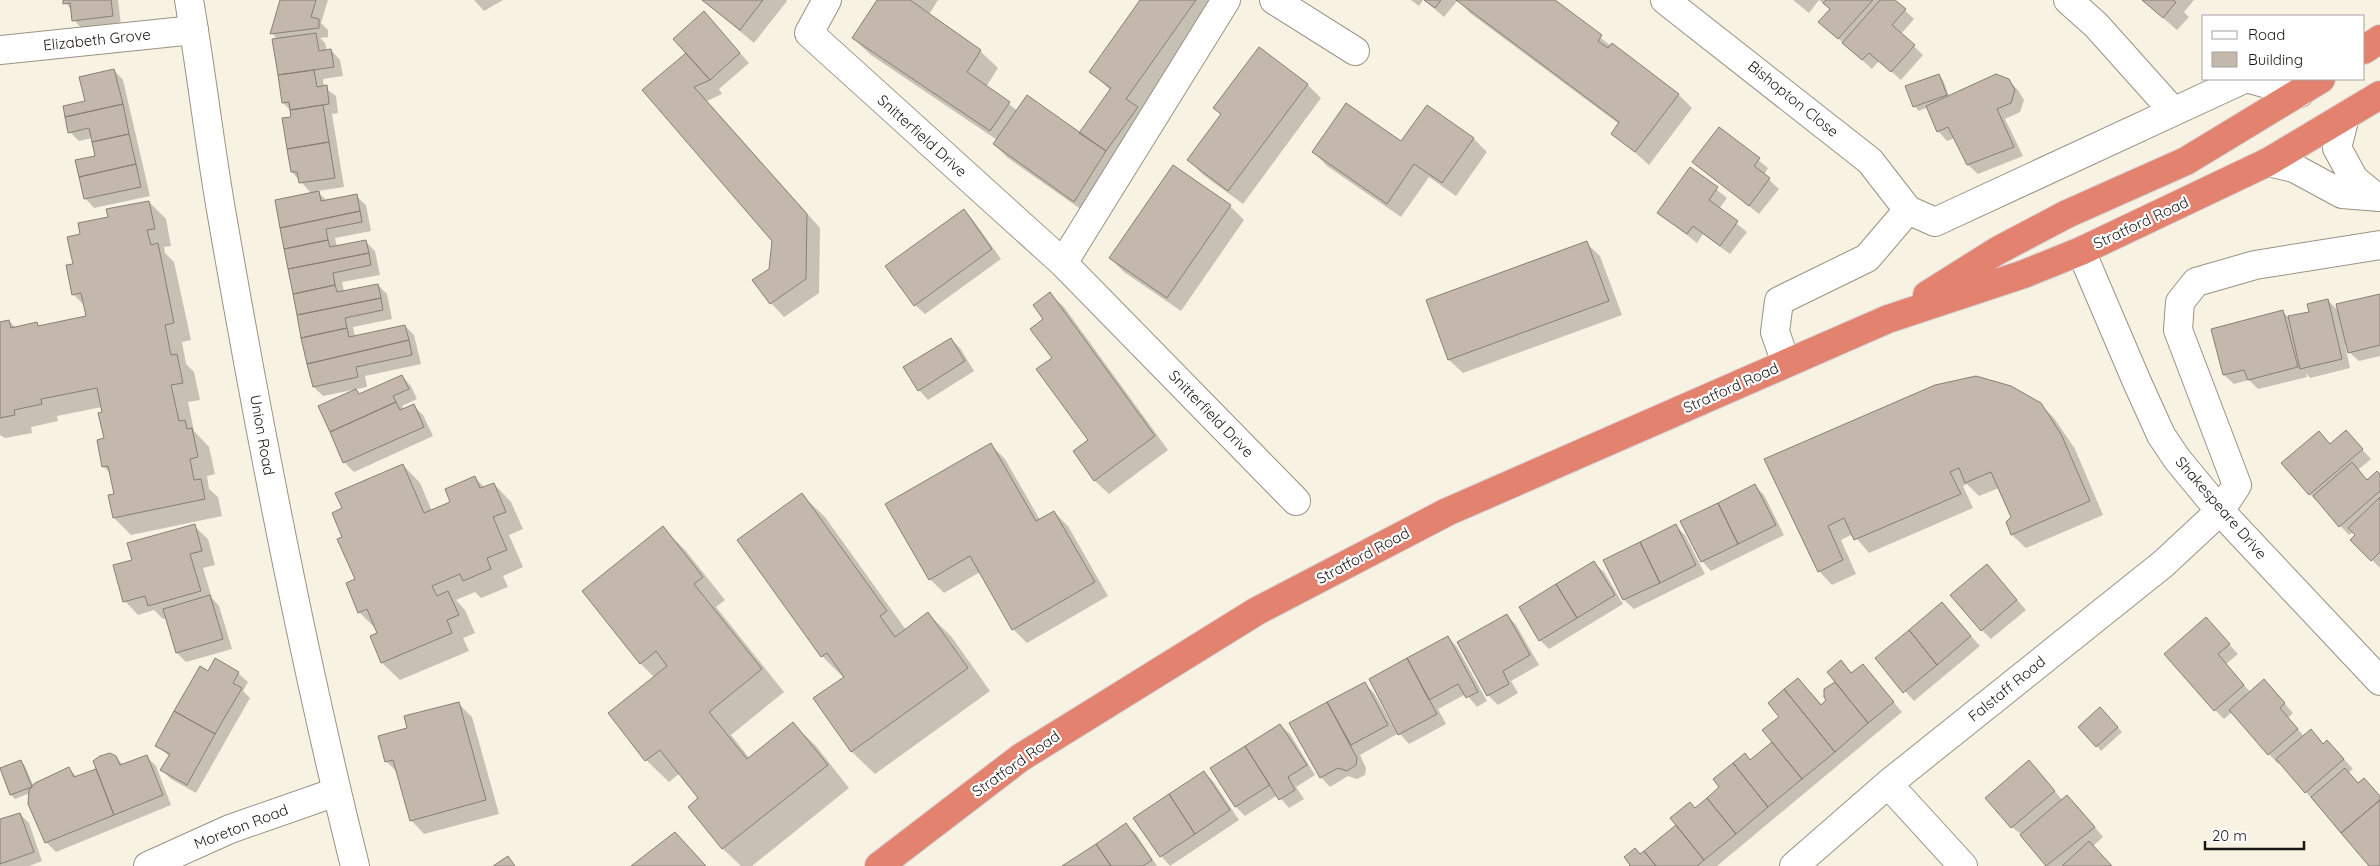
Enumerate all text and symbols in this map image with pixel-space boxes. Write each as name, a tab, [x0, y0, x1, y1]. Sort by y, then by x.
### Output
legend	[2202, 15, 2365, 80]
street label: Elizabeth Grove	[42, 24, 152, 55]
text: Road	[2248, 25, 2285, 44]
text: Building	[2248, 50, 2303, 69]
street label: Bishopton Close	[1744, 56, 1842, 141]
street label: Snitterfield Drive	[873, 90, 971, 181]
street label: Stratford Road	[2090, 192, 2191, 253]
street label: Stratford Road	[1680, 358, 1782, 417]
street label: Snitterfield Drive	[1165, 366, 1258, 461]
street label: Union Road	[246, 393, 279, 477]
street label: Shakespeare Drive	[2172, 452, 2271, 563]
street label: Stratford Road	[1313, 523, 1413, 588]
street label: Falstaff Road	[1964, 652, 2049, 726]
street label: Stratford Road	[968, 726, 1063, 801]
street label: Moreton Road	[191, 800, 291, 853]
scale bar	[2205, 818, 2304, 850]
text: 20 m	[2212, 826, 2247, 845]

